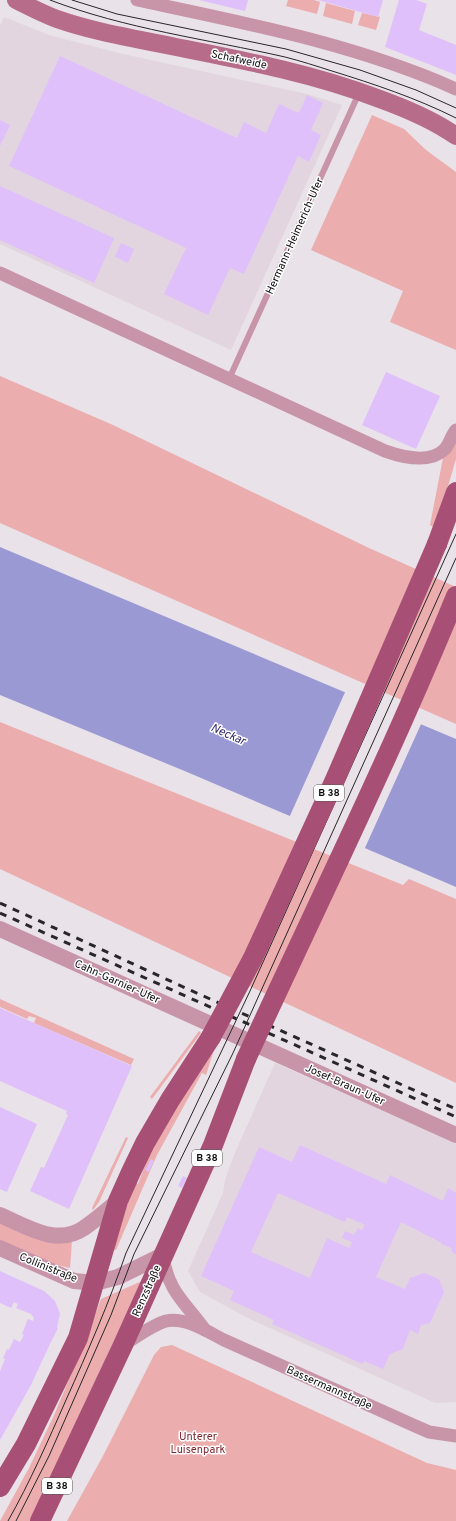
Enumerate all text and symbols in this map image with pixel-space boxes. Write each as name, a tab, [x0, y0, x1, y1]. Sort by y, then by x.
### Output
street label: Schafweide	[210, 47, 268, 73]
street label: Hermann-Heimerich-Ufer	[263, 175, 327, 297]
water label: Neckar	[208, 720, 249, 750]
road number: B 38	[314, 785, 344, 801]
street label: Cahn-Garnier-Ufer	[72, 957, 163, 1007]
street label: Josef-Braun-Ufer	[303, 1061, 388, 1109]
road number: B 38	[192, 1150, 222, 1166]
street label: Collinistraße	[17, 1250, 79, 1286]
street label: Renzstraße	[129, 1263, 165, 1319]
street label: Bassermannstraße	[284, 1363, 374, 1413]
park label: Unterer Luisenpark	[171, 1430, 226, 1457]
road number: B 38	[42, 1478, 72, 1494]

